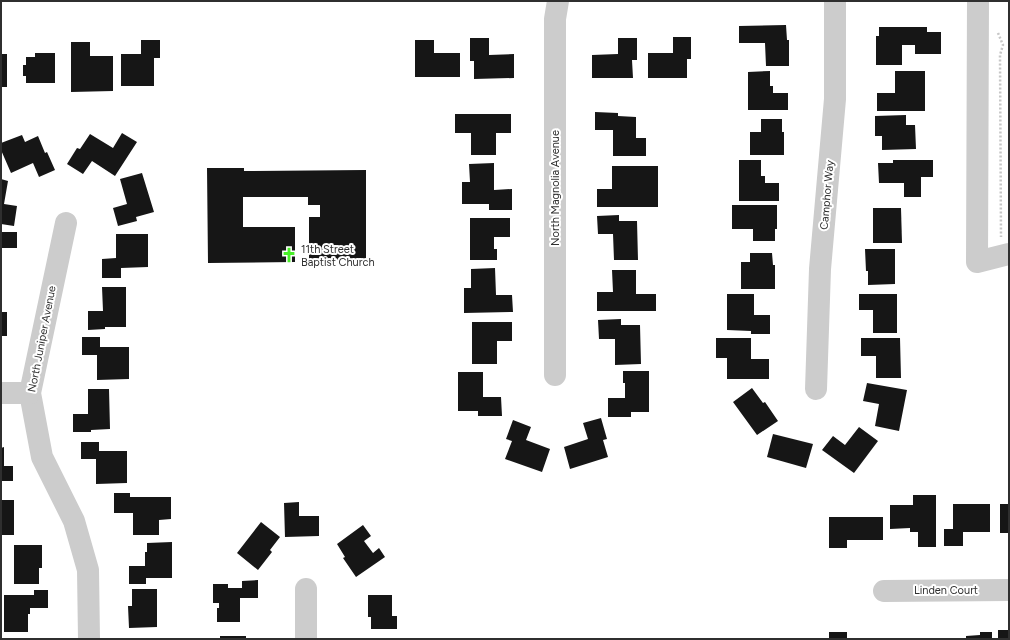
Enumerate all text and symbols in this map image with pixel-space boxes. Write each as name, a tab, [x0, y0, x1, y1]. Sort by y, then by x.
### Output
street label: North Magnolia Avenue	[549, 130, 562, 246]
street label: Camphor Way	[817, 159, 837, 230]
place label: 11th Street Baptist Church	[301, 243, 375, 269]
church icon: 11th Street Baptist Church	[280, 246, 298, 264]
street label: North Juniper Avenue	[25, 285, 59, 393]
street label: Linden Court	[914, 584, 978, 597]

